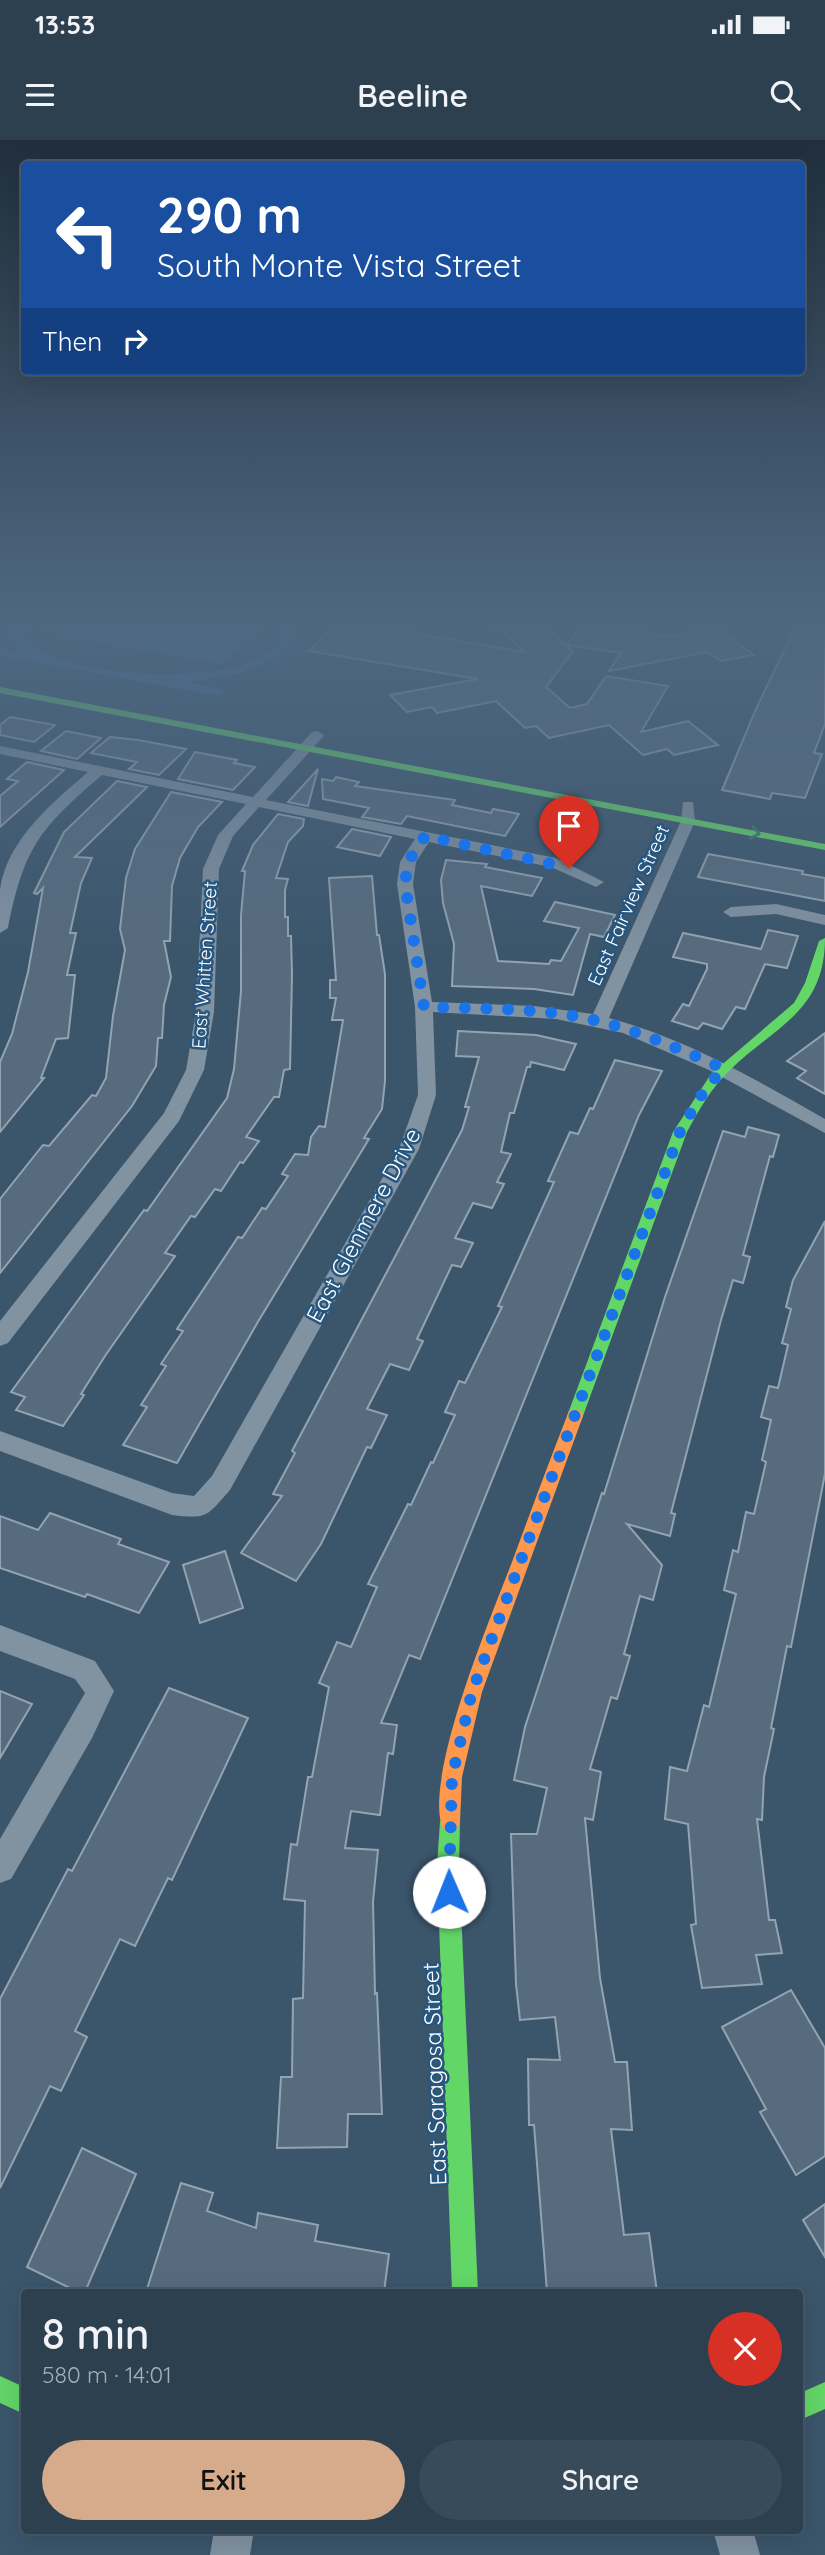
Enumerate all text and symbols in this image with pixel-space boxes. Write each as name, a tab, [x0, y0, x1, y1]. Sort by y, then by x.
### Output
text: 13:53	[35, 8, 95, 41]
text: Beeline	[357, 75, 468, 115]
icon: menu	[21, 76, 59, 114]
icon: search	[766, 76, 804, 114]
text: 290 m	[157, 184, 302, 245]
icon: left	[42, 189, 133, 280]
text: South Monte Vista Street	[157, 245, 522, 285]
icon: right	[116, 322, 154, 360]
text: Then	[42, 325, 102, 358]
pin	[539, 796, 599, 868]
icon: arrive	[550, 807, 588, 845]
street label: East Fairview Street	[582, 821, 674, 989]
one-way arrow	[749, 825, 761, 840]
street label: East Whitten Street	[186, 881, 222, 1049]
street label: East Glenmere Drive	[299, 1123, 427, 1327]
position arrow	[412, 1855, 486, 1929]
street label: East Saragosa Street	[416, 1962, 452, 2186]
text: 8 min	[42, 2307, 150, 2360]
button: close	[708, 2312, 782, 2386]
text: 580 m · 14:01	[42, 2360, 172, 2389]
button: Exit	[42, 2440, 405, 2520]
button: Share	[419, 2440, 782, 2520]

